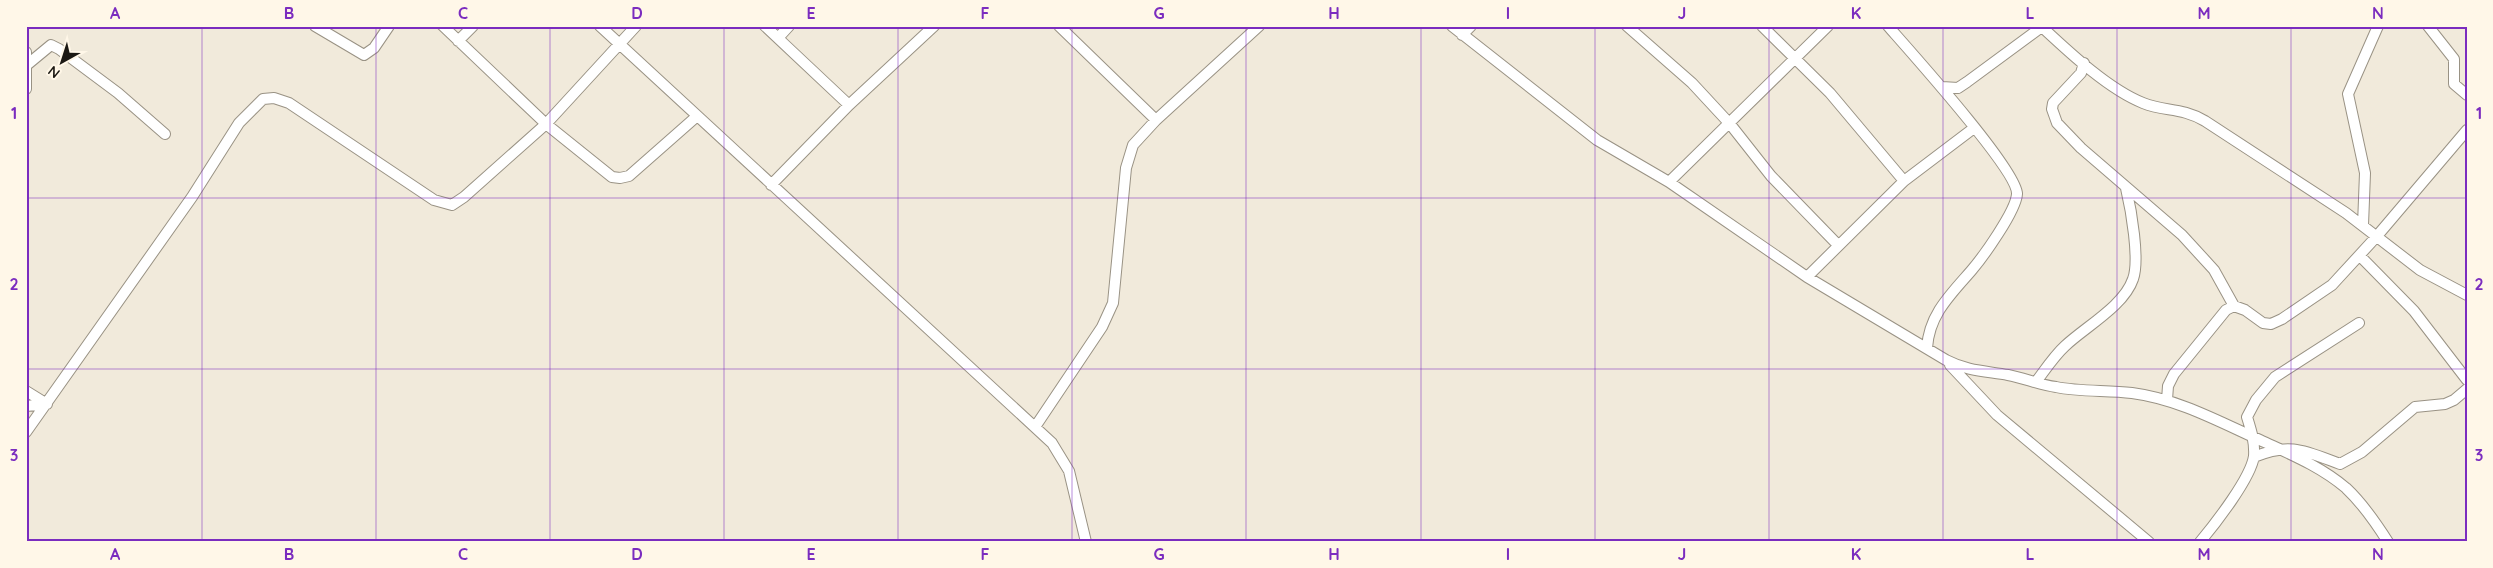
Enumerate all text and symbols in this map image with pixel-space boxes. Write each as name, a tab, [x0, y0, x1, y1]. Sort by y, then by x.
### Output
text: A	[110, 3, 121, 23]
text: B	[284, 3, 294, 23]
text: C	[458, 3, 468, 23]
text: D	[631, 3, 643, 23]
text: E	[806, 3, 816, 23]
text: F	[981, 3, 990, 23]
text: G	[1153, 3, 1165, 23]
text: H	[1328, 3, 1340, 23]
text: I	[1506, 3, 1510, 23]
text: J	[1678, 3, 1686, 23]
text: K	[1851, 3, 1861, 23]
text: L	[2026, 3, 2035, 23]
text: M	[2197, 3, 2211, 23]
text: N	[2372, 3, 2384, 23]
north arrow	[38, 38, 88, 88]
text: N	[44, 62, 63, 82]
text: 1	[11, 103, 17, 123]
text: 1	[2476, 103, 2482, 123]
text: 2	[9, 274, 19, 294]
text: 2	[2474, 274, 2484, 294]
text: 3	[10, 445, 18, 465]
text: 3	[2475, 445, 2483, 465]
text: A	[110, 544, 121, 564]
text: B	[284, 544, 294, 564]
text: C	[458, 544, 468, 564]
text: D	[631, 544, 643, 564]
text: E	[806, 544, 816, 564]
text: F	[981, 544, 990, 564]
text: G	[1153, 544, 1165, 564]
text: H	[1328, 544, 1340, 564]
text: I	[1506, 544, 1510, 564]
text: J	[1678, 544, 1686, 564]
text: K	[1851, 544, 1861, 564]
text: L	[2026, 544, 2035, 564]
text: M	[2197, 544, 2211, 564]
text: N	[2372, 544, 2384, 564]

